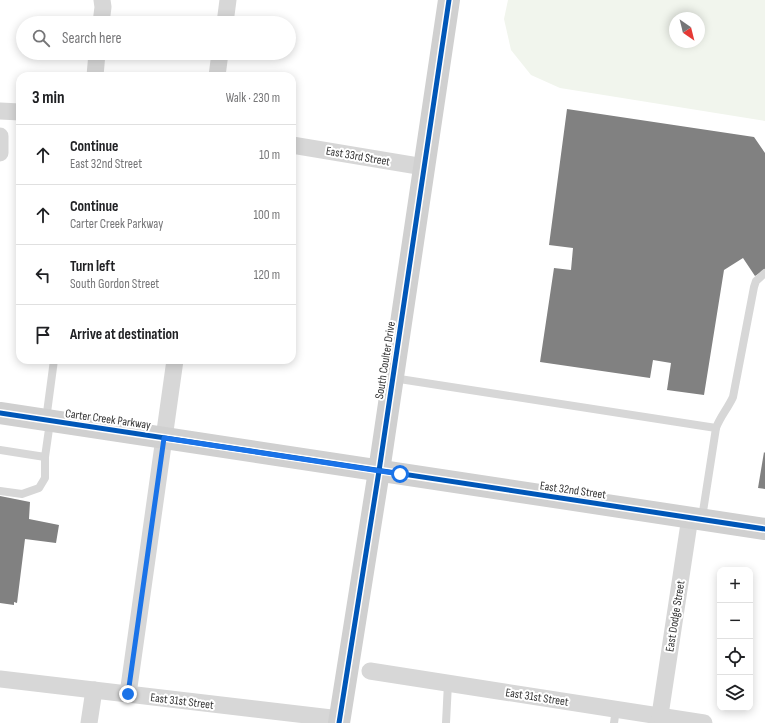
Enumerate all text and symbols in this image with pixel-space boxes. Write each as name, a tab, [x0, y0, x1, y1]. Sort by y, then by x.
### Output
north arrow	[669, 12, 705, 48]
search box	[16, 16, 296, 60]
icon: search	[30, 27, 52, 49]
text: Search here	[62, 29, 122, 48]
text: 3 min	[32, 88, 65, 108]
text: Walk · 230 m	[226, 90, 280, 106]
text: Continue	[70, 137, 119, 156]
street label: East 33rd Street	[325, 143, 391, 170]
icon: ahead	[32, 144, 54, 166]
text: 10 m	[259, 147, 280, 163]
text: East 32nd Street	[70, 156, 142, 172]
text: Continue	[70, 197, 119, 216]
icon: ahead	[32, 204, 54, 226]
text: 100 m	[253, 207, 280, 223]
text: Carter Creek Parkway	[70, 216, 163, 232]
text: Turn left	[70, 257, 115, 276]
icon: left	[32, 264, 54, 286]
text: 120 m	[254, 267, 280, 283]
text: South Gordon Street	[70, 276, 159, 292]
street label: South Coulter Drive	[372, 320, 399, 400]
icon: arrive	[32, 324, 54, 346]
text: Arrive at destination	[70, 325, 179, 344]
street label: Carter Creek Parkway	[64, 406, 152, 433]
route start	[391, 465, 409, 483]
street label: East 32nd Street	[539, 478, 607, 503]
map controls	[717, 567, 753, 711]
button: +	[717, 567, 753, 603]
street label: East Dodge Street	[662, 579, 689, 653]
button: −	[717, 603, 753, 639]
button: locate	[717, 639, 753, 675]
button: layers	[717, 675, 753, 711]
route end	[119, 685, 137, 703]
street label: East 31st Street	[504, 685, 570, 710]
street label: East 31st Street	[149, 690, 215, 713]

